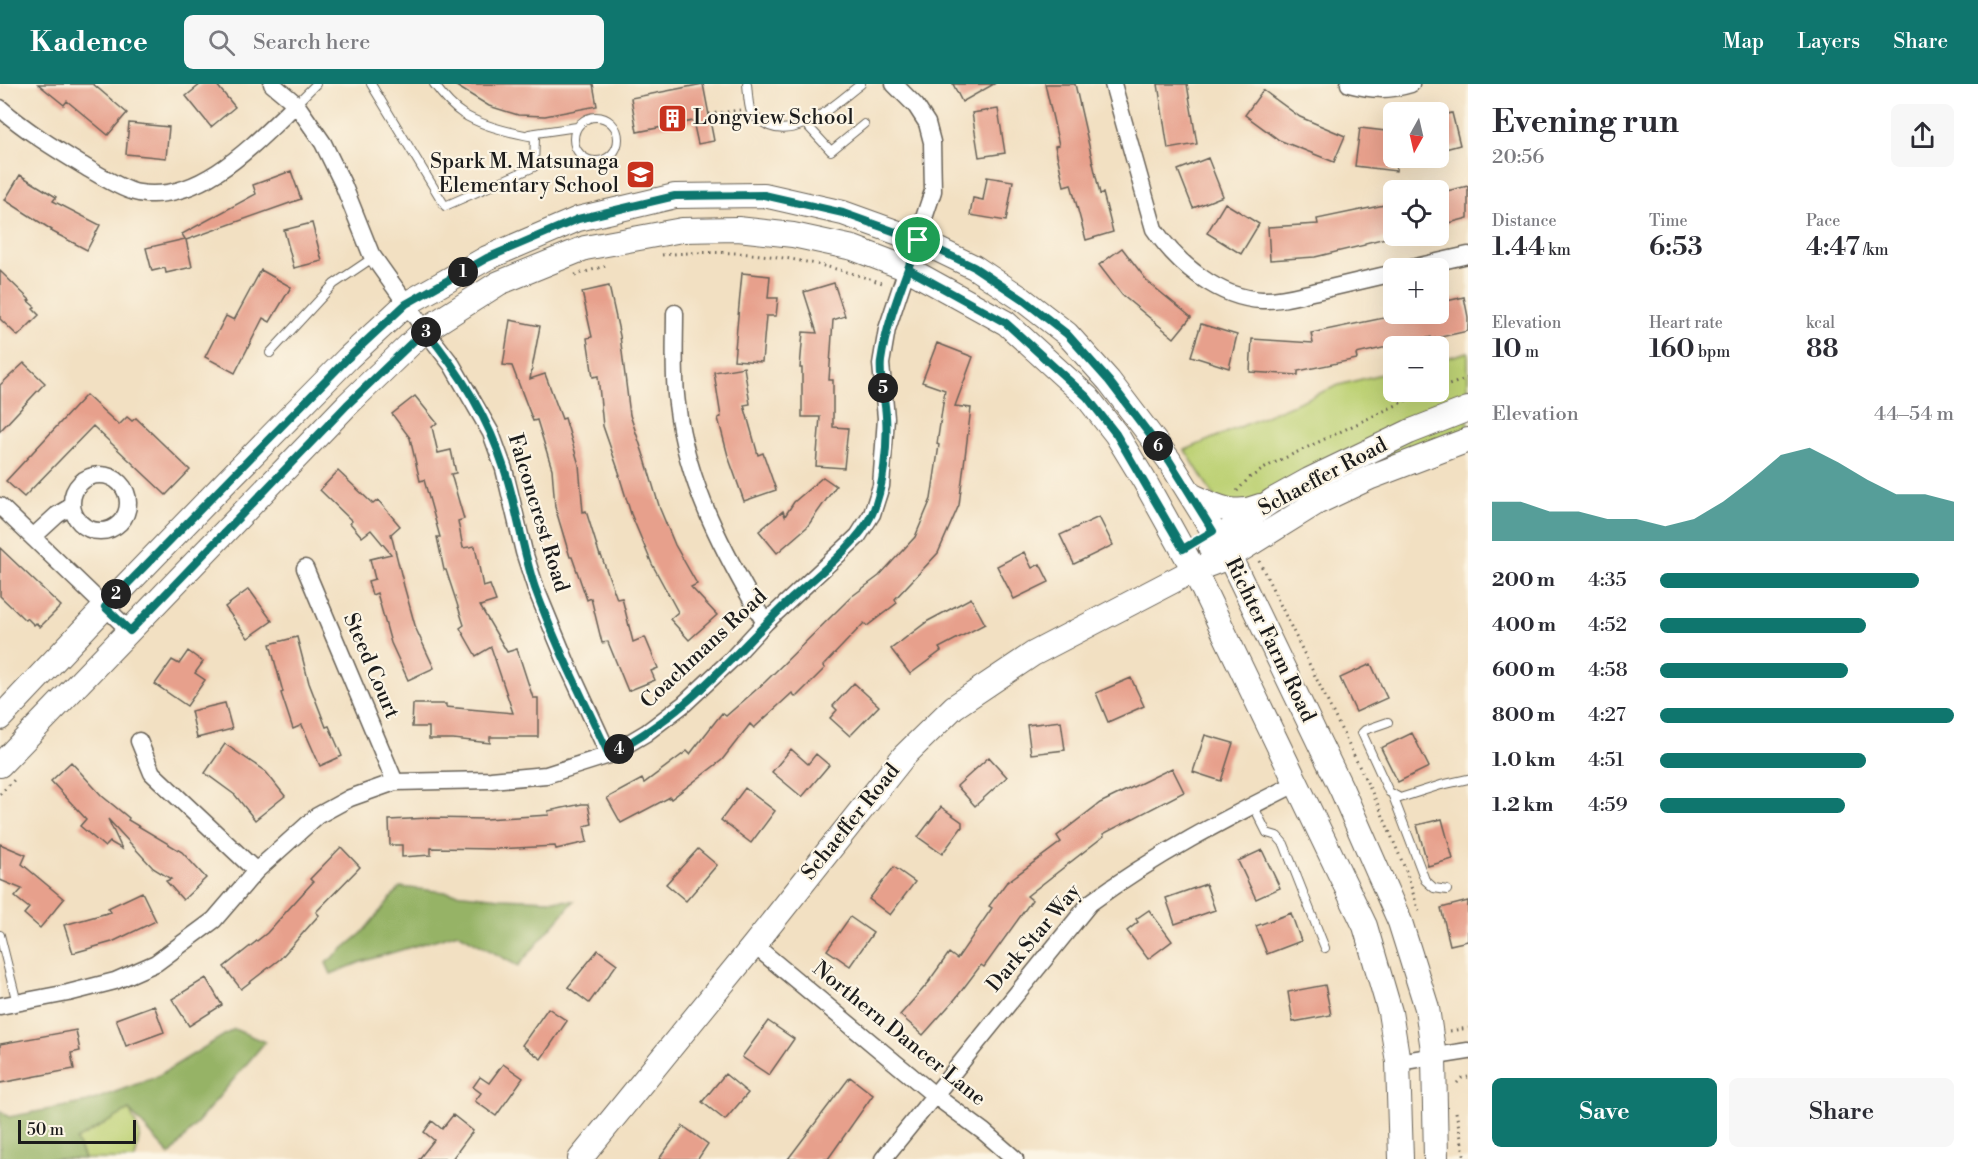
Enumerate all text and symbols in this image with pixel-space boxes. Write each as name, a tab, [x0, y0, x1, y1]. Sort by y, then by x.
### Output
search box	[184, 15, 604, 69]
text: Kadence	[30, 25, 148, 60]
icon: search	[205, 26, 238, 59]
text: Search here	[253, 29, 370, 56]
text: Map	[1723, 29, 1764, 55]
text: Layers	[1797, 29, 1860, 55]
text: Share	[1893, 29, 1948, 55]
building icon: Longview School	[656, 102, 688, 134]
north arrow	[1383, 102, 1449, 168]
map controls	[1383, 102, 1449, 402]
text: Evening run	[1492, 102, 1679, 143]
button: share	[1891, 104, 1954, 167]
place label: Longview School	[693, 105, 854, 131]
text: 20:56	[1492, 145, 1544, 170]
place label: Spark M. Matsunaga Elementary School	[430, 149, 619, 199]
school or university icon: Spark M. Matsunaga Elementary School	[624, 158, 656, 190]
button: locate	[1383, 180, 1449, 246]
text: Distance	[1492, 211, 1557, 231]
text: Time	[1649, 211, 1688, 231]
text: Pace	[1806, 211, 1840, 231]
pin	[892, 214, 943, 265]
icon: arrive	[901, 223, 934, 256]
text: 1.44	[1492, 231, 1545, 263]
text: 6:53	[1649, 231, 1703, 263]
text: 4:47	[1806, 231, 1860, 263]
text: km	[1545, 240, 1571, 260]
text: /km	[1860, 240, 1888, 260]
pin: 1	[448, 257, 478, 287]
button: +	[1383, 258, 1449, 324]
text: 1	[459, 262, 467, 282]
text: Elevation	[1492, 313, 1561, 333]
text: Heart rate	[1649, 313, 1723, 333]
text: kcal	[1806, 313, 1835, 333]
pin: 3	[411, 317, 441, 347]
text: 3	[421, 322, 431, 342]
text: 10	[1492, 333, 1522, 365]
text: 160	[1649, 333, 1695, 365]
text: 88	[1806, 333, 1839, 365]
button: −	[1383, 336, 1449, 402]
text: m	[1522, 342, 1539, 362]
text: bpm	[1695, 342, 1730, 362]
pin: 5	[868, 373, 898, 403]
text: 5	[878, 378, 888, 398]
text: Elevation	[1492, 402, 1579, 427]
text: 44–54 m	[1874, 402, 1954, 427]
street label: Falconcrest Road	[502, 431, 574, 595]
pin: 6	[1143, 431, 1173, 461]
street label: Schaeffer Road	[1254, 432, 1392, 522]
text: 6	[1153, 436, 1163, 456]
street label: Richter Farm Road	[1219, 554, 1321, 727]
text: 200 m	[1492, 568, 1555, 593]
text: 4:35	[1588, 568, 1626, 593]
pin: 2	[101, 579, 131, 609]
text: 2	[111, 584, 121, 604]
street label: Coachmans Road	[635, 584, 773, 714]
street label: Steed Court	[337, 609, 405, 723]
text: 400 m	[1492, 613, 1556, 638]
text: 4:52	[1588, 613, 1627, 638]
text: 600 m	[1492, 658, 1555, 683]
text: 4:58	[1588, 658, 1628, 683]
text: 800 m	[1492, 703, 1555, 728]
text: 4:27	[1588, 703, 1626, 728]
pin: 4	[604, 734, 634, 764]
text: 4	[614, 739, 624, 759]
text: 1.0 km	[1492, 748, 1556, 773]
text: 4:51	[1588, 748, 1624, 773]
street label: Schaeffer Road	[796, 759, 906, 885]
text: 1.2 km	[1492, 793, 1554, 818]
text: 4:59	[1588, 793, 1628, 818]
street label: Dark Star Way	[981, 878, 1087, 997]
street label: Northern Dancer Lane	[807, 956, 991, 1112]
button: Save	[1492, 1078, 1717, 1147]
button: Share	[1729, 1078, 1954, 1147]
scale bar	[18, 1117, 136, 1144]
text: 50 m	[27, 1120, 64, 1140]

